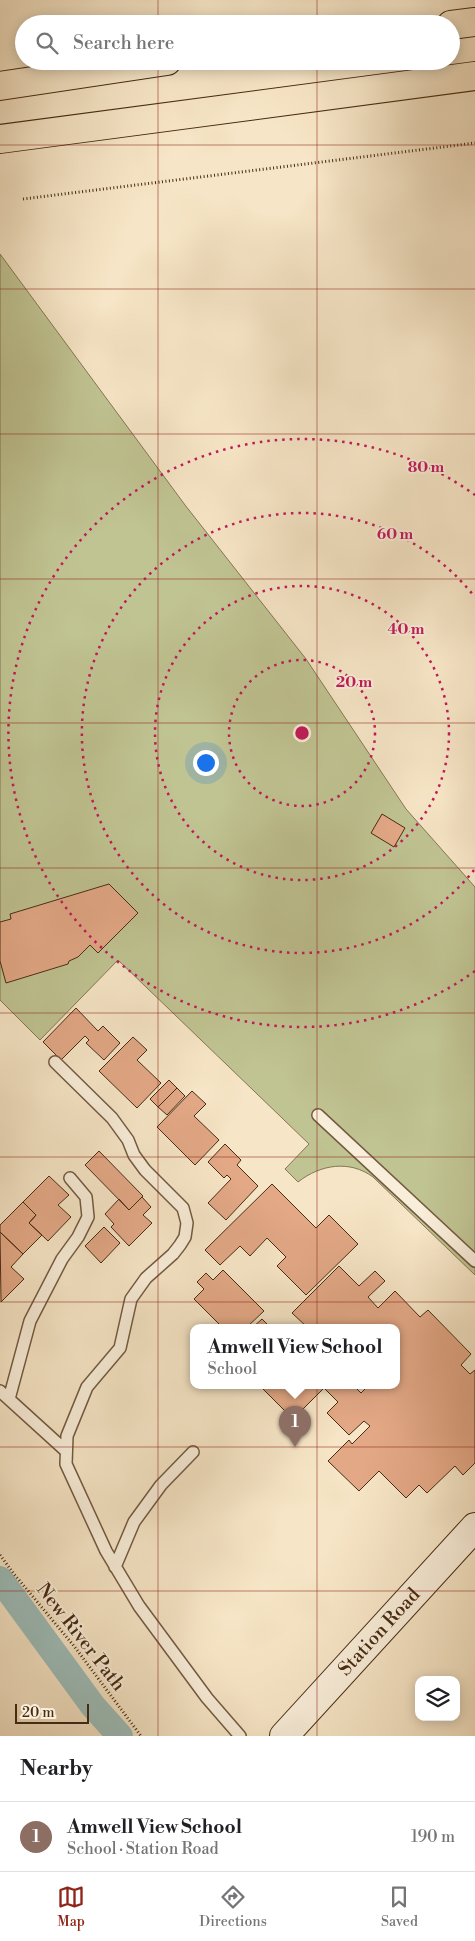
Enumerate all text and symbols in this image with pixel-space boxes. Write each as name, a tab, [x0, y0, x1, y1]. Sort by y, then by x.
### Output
search box	[15, 15, 460, 70]
icon: search	[33, 29, 61, 57]
text: Search here	[73, 31, 174, 55]
text: 80 m	[408, 458, 445, 477]
text: 60 m	[377, 525, 414, 544]
text: 40 m	[387, 620, 425, 639]
text: 20 m	[336, 673, 373, 692]
centre of rings	[293, 724, 311, 742]
your location	[193, 750, 219, 776]
popup	[190, 1324, 400, 1389]
text: Amwell View School	[208, 1335, 383, 1359]
text: School	[208, 1359, 257, 1379]
pin: 1	[279, 1406, 311, 1447]
street label: New River Path	[31, 1578, 131, 1696]
street label: Station Road	[333, 1583, 425, 1681]
map controls	[415, 1676, 460, 1721]
button: layers	[415, 1676, 460, 1721]
scale bar	[15, 1701, 89, 1724]
text: 20 m	[22, 1704, 54, 1722]
text: Nearby	[20, 1756, 93, 1782]
text: Amwell View School	[67, 1815, 242, 1839]
text: 1	[32, 1827, 40, 1847]
text: 190 m	[411, 1827, 455, 1847]
text: School · Station Road	[67, 1839, 219, 1859]
tab: Map	[57, 1883, 85, 1931]
tab: Directions	[199, 1883, 267, 1931]
tab: Saved	[381, 1883, 418, 1931]

